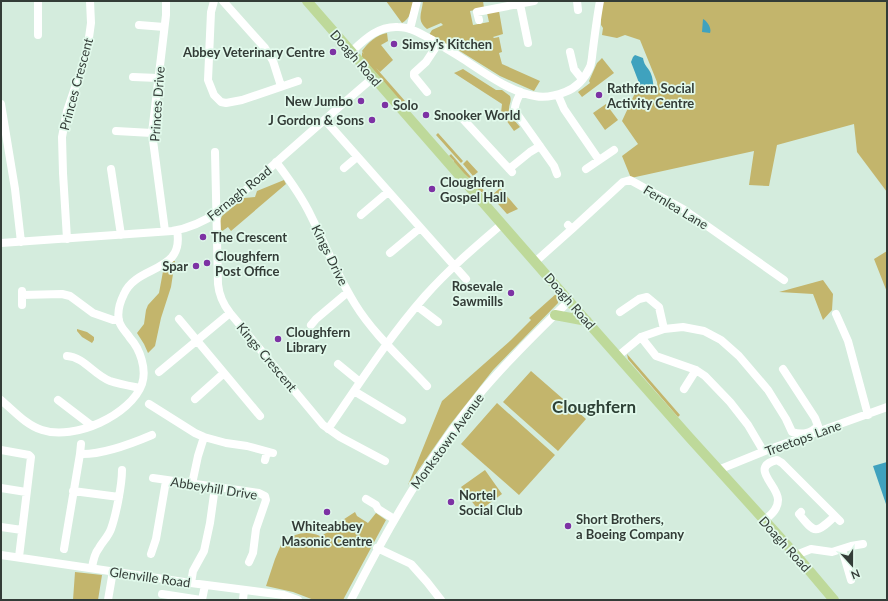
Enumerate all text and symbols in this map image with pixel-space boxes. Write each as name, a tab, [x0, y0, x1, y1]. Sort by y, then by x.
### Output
street label: Doagh Road	[327, 26, 385, 90]
street label: Princes Crescent	[56, 36, 96, 132]
place label: Simsy's Kitchen	[402, 36, 492, 52]
marker: Simsy's Kitchen	[389, 39, 399, 49]
place label: Abbey Veterinary Centre	[182, 44, 325, 60]
marker: Abbey Veterinary Centre	[328, 47, 338, 57]
street label: Princes Drive	[146, 66, 168, 142]
place label: Rathfern Social Activity Centre	[606, 80, 695, 111]
marker: Rathfern Social Activity Centre	[594, 90, 604, 100]
place label: New Jumbo	[285, 93, 354, 109]
marker: New Jumbo	[356, 96, 366, 106]
place label: Solo	[393, 97, 419, 113]
marker: Solo	[380, 100, 390, 110]
place label: Snooker World	[434, 107, 520, 123]
marker: Snooker World	[421, 110, 431, 120]
place label: J Gordon & Sons	[268, 112, 364, 128]
marker: J Gordon & Sons	[367, 115, 377, 125]
street label: Fernagh Road	[204, 162, 274, 224]
place label: Cloughfern Gospel Hall	[440, 174, 506, 205]
street label: Fernlea Lane	[641, 181, 711, 233]
marker: Cloughfern Gospel Hall	[427, 184, 437, 194]
street label: Kings Drive	[308, 222, 352, 288]
place label: The Crescent	[211, 229, 287, 245]
marker: The Crescent	[198, 232, 208, 242]
place label: Cloughfern Post Office	[215, 248, 280, 279]
place label: Spar	[162, 258, 188, 274]
marker: Cloughfern Post Office	[202, 258, 212, 268]
marker: Spar	[191, 261, 201, 271]
street label: Doagh Road	[541, 269, 599, 333]
place label: Rosevale Sawmills	[452, 278, 503, 309]
marker: Rosevale Sawmills	[506, 288, 516, 298]
street label: Kings Crescent	[234, 319, 301, 395]
place label: Cloughfern Library	[286, 324, 350, 355]
marker: Cloughfern Library	[273, 334, 283, 344]
street label: Monkstown Avenue	[407, 390, 487, 492]
district label: Cloughfern	[552, 396, 636, 417]
street label: Treetops Lane	[763, 417, 843, 459]
street label: Abbeyhill Drive	[170, 473, 259, 503]
place label: Nortel Social Club	[459, 487, 523, 518]
marker: Nortel Social Club	[446, 497, 456, 507]
marker: Whiteabbey Masonic Centre	[322, 507, 332, 517]
place label: Short Brothers, a Boeing Company	[576, 511, 684, 542]
street label: Doagh Road	[756, 513, 814, 575]
place label: Whiteabbey Masonic Centre	[281, 518, 373, 549]
marker: Short Brothers, a Boeing Company	[563, 521, 573, 531]
north arrow	[832, 545, 872, 585]
street label: Glenville Road	[109, 563, 191, 591]
text: N	[849, 567, 862, 582]

